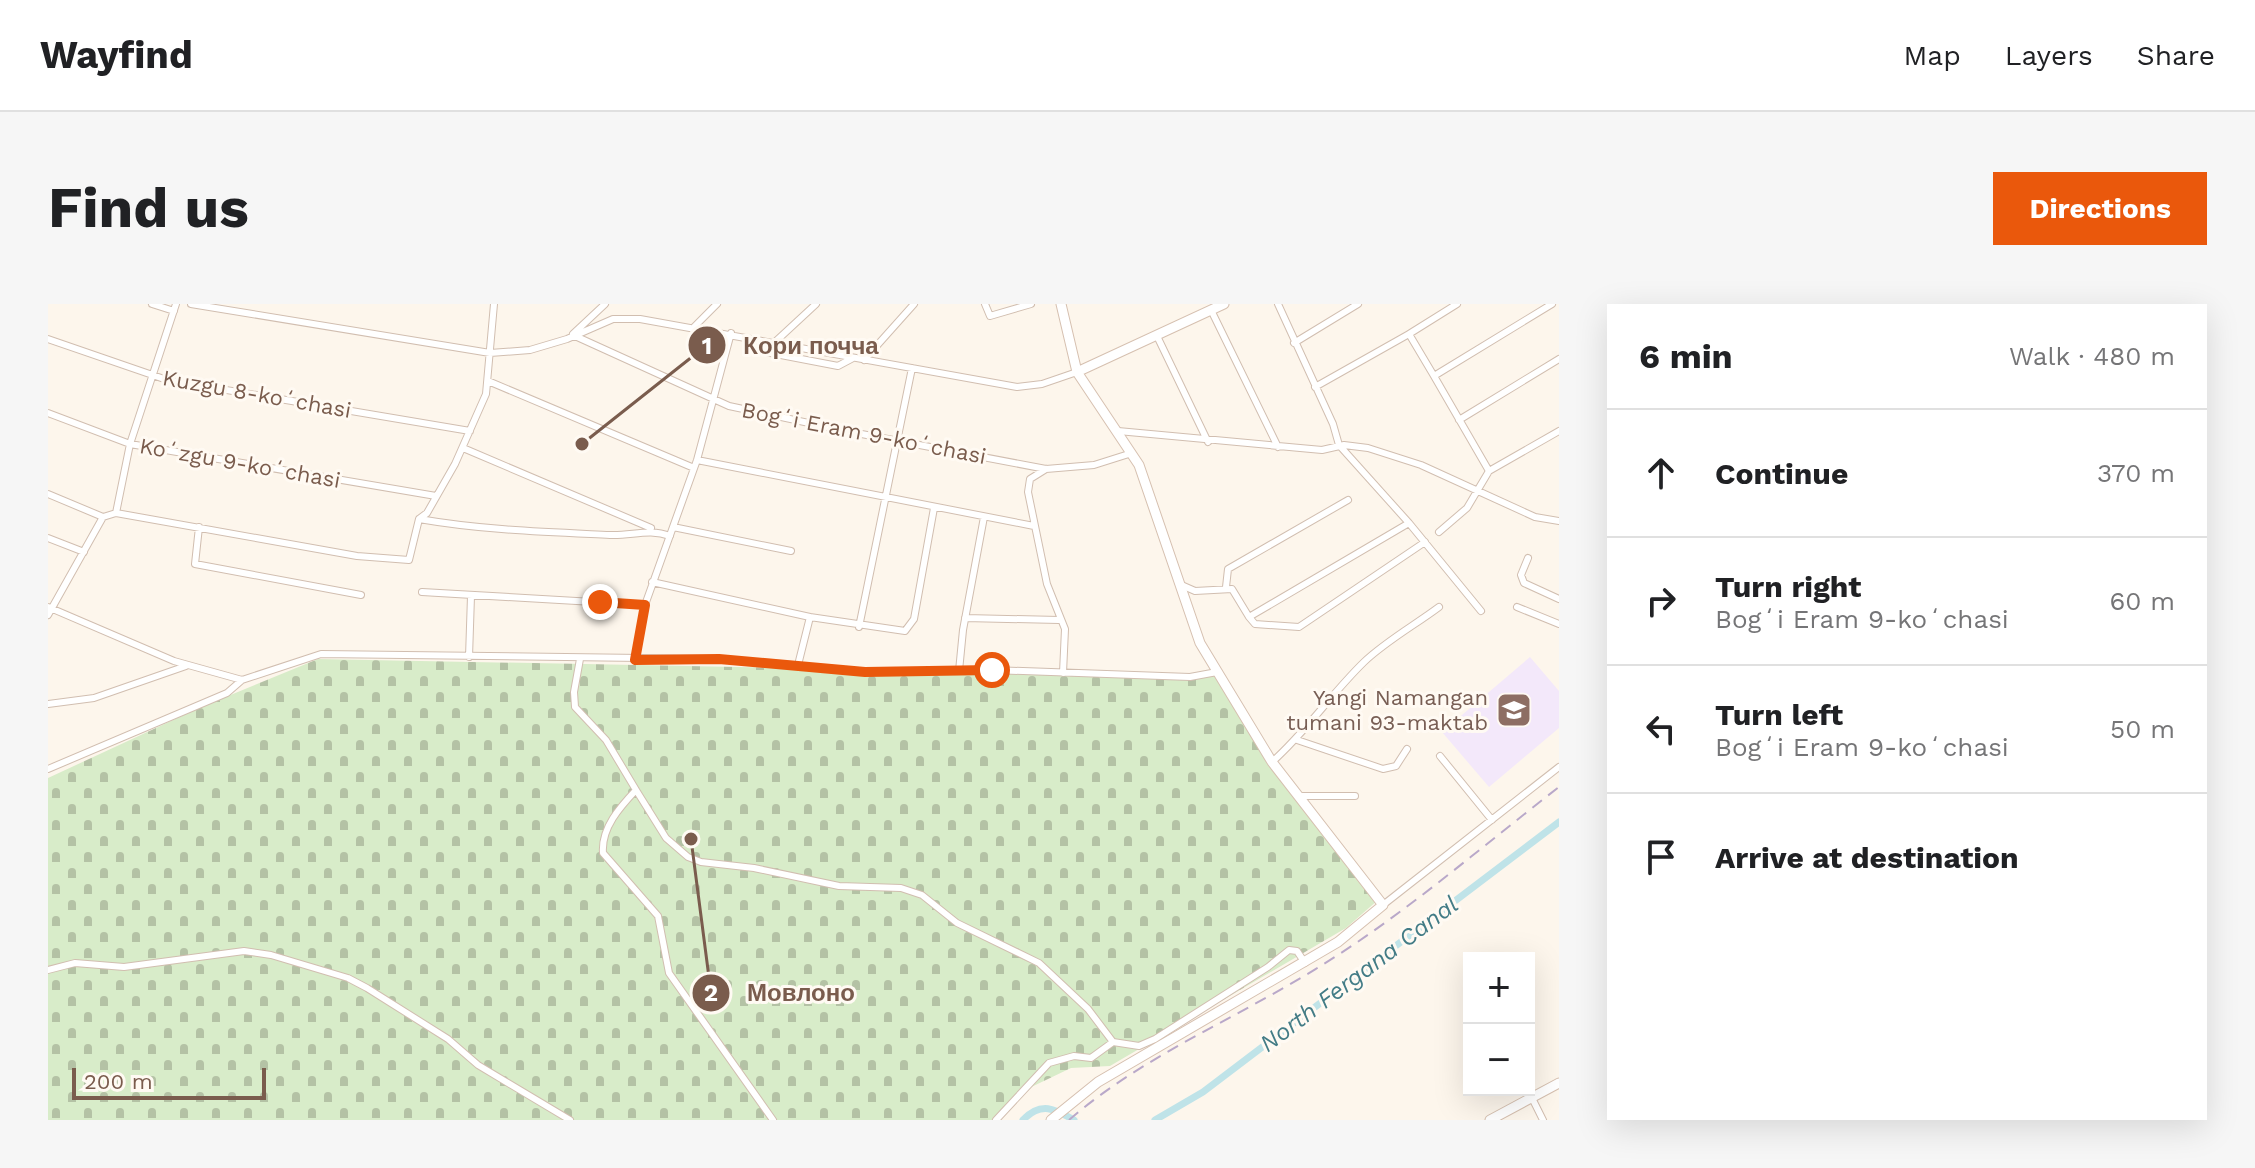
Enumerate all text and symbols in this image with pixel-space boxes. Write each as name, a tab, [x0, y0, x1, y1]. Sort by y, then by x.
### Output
text: Wayfind	[40, 33, 193, 77]
text: Map	[1904, 39, 1961, 72]
text: Layers	[2005, 39, 2093, 72]
text: Share	[2137, 39, 2215, 72]
button: Directions	[1993, 172, 2207, 245]
text: Find us	[48, 175, 249, 241]
callout: Кори почча	[687, 321, 894, 369]
text: 1	[702, 332, 712, 360]
text: Кори почча	[743, 332, 879, 360]
text: 6 min	[1639, 336, 1733, 376]
text: Walk · 480 m	[2009, 341, 2175, 371]
street label: Kuzgu 8-koʻchasi	[161, 365, 353, 423]
street label: Bogʻi Eram 9-koʻchasi	[740, 397, 988, 469]
street label: Koʻzgu 9-koʻchasi	[138, 433, 342, 493]
icon: ahead	[1639, 451, 1683, 495]
text: Continue	[1715, 456, 1848, 491]
text: 370 m	[2097, 458, 2175, 488]
text: Turn right	[1715, 569, 1861, 604]
icon: right	[1639, 579, 1683, 623]
route end	[582, 584, 618, 620]
text: 60 m	[2109, 586, 2175, 616]
text: Bogʻi Eram 9-koʻchasi	[1715, 604, 2009, 634]
route start	[974, 652, 1010, 688]
place label: Yangi Namangan tumani 93-maktab	[1286, 685, 1488, 735]
school or university icon: Yangi Namangan tumani 93-maktab	[1495, 691, 1533, 729]
text: Turn left	[1715, 697, 1843, 732]
icon: left	[1639, 707, 1683, 751]
text: 50 m	[2110, 714, 2175, 744]
text: Bogʻi Eram 9-koʻchasi	[1715, 732, 2009, 762]
icon: arrive	[1639, 835, 1683, 879]
text: Arrive at destination	[1715, 840, 2019, 875]
water label: North Fergana Canal	[1254, 890, 1464, 1058]
map controls	[1463, 952, 1535, 1096]
button: +	[1463, 952, 1535, 1024]
callout: Мовлоно	[691, 969, 871, 1017]
text: 2	[704, 979, 718, 1007]
text: Мовлоно	[747, 979, 855, 1007]
button: −	[1463, 1024, 1535, 1096]
scale bar	[72, 1064, 266, 1100]
text: 200 m	[84, 1069, 153, 1094]

